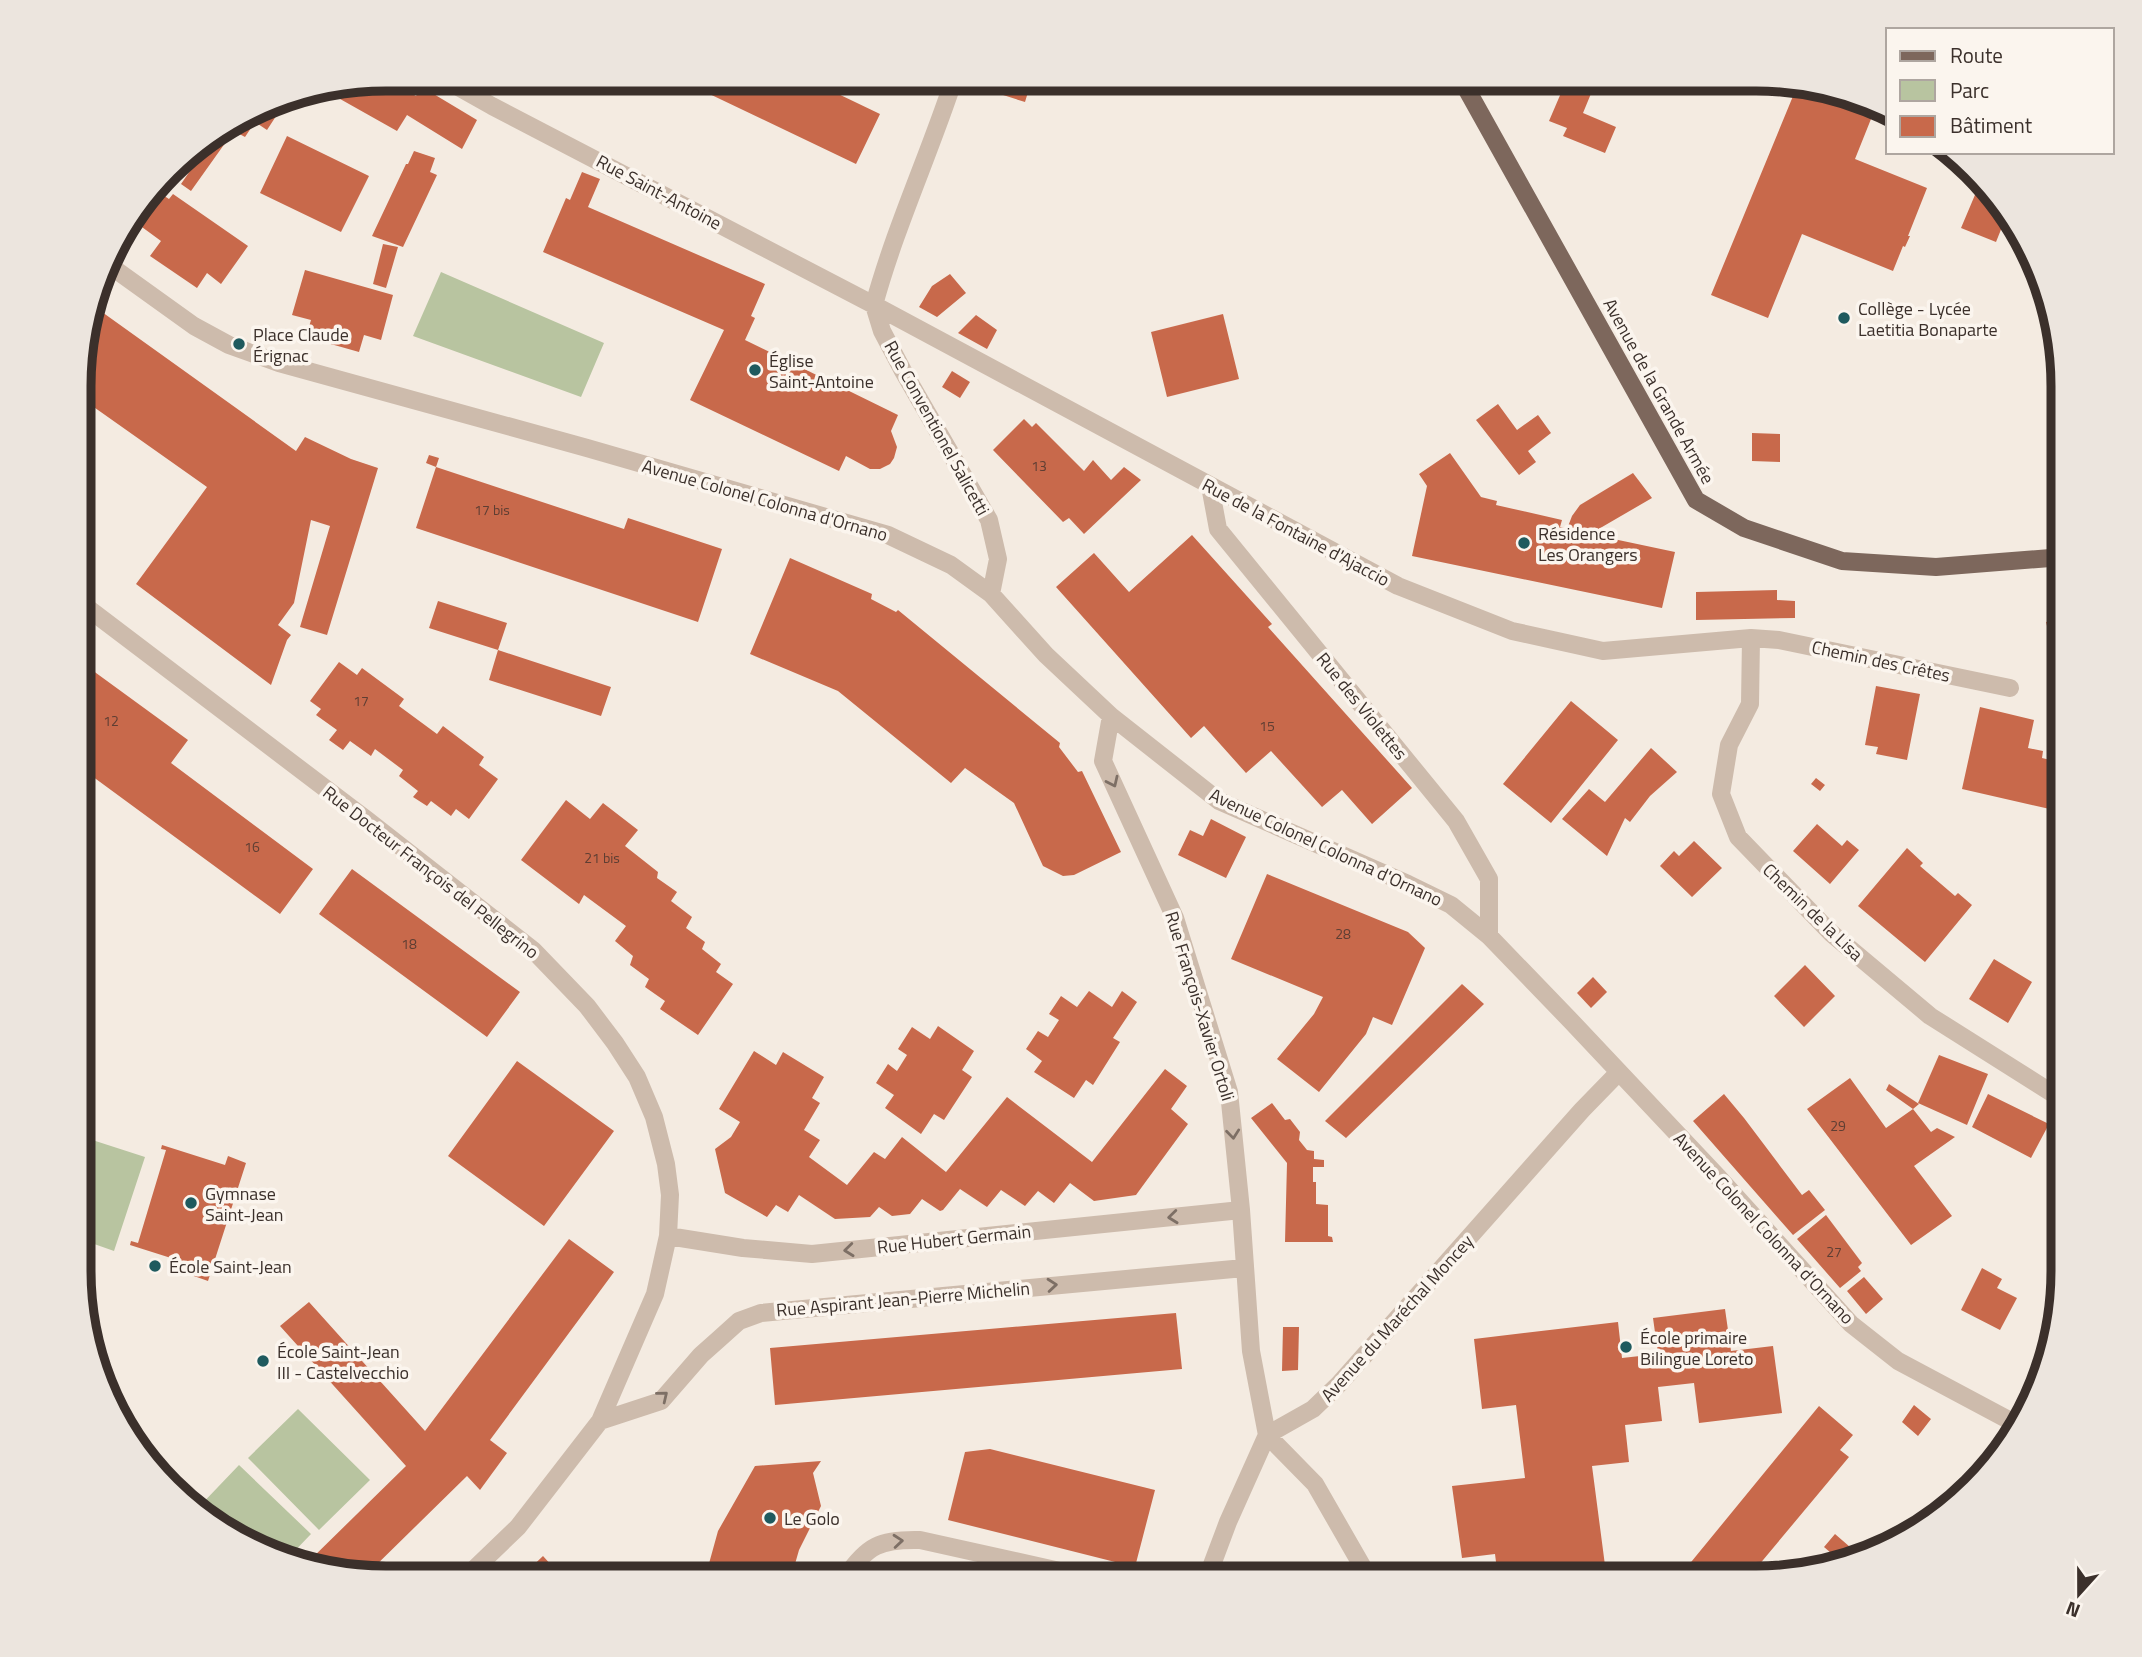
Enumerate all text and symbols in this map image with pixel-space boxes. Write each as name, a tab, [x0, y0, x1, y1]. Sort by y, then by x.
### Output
legend	[1886, 28, 2114, 154]
text: Route	[1950, 39, 2003, 71]
text: Parc	[1950, 74, 1989, 106]
text: Bâtiment	[1950, 109, 2033, 141]
street label: Rue Saint-Antoine	[592, 148, 726, 236]
street label: Avenue de la Grande Armée	[1597, 293, 1721, 489]
place label: Collège - Lycée Laetitia Bonaparte	[1858, 295, 1998, 343]
marker: Collège - Lycée Laetitia Bonaparte	[1836, 310, 1852, 326]
place label: Place Claude Érignac	[253, 321, 349, 369]
marker: Place Claude Érignac	[231, 336, 247, 352]
street label: Rue Conventionel Salicetti	[878, 336, 996, 520]
place label: Église Saint-Antoine	[769, 347, 874, 395]
marker: Église Saint-Antoine	[747, 362, 763, 378]
street label: Avenue Colonel Colonna d'Ornano	[639, 452, 891, 548]
house number: 13	[1031, 455, 1047, 476]
street label: Rue de la Fontaine d'Ajaccio	[1197, 471, 1395, 593]
house number: 17 bis	[474, 499, 510, 520]
place label: Résidence Les Orangers	[1538, 520, 1638, 568]
marker: Résidence Les Orangers	[1516, 535, 1532, 551]
street label: Chemin des Crêtes	[1809, 633, 1953, 689]
street label: Rue des Violettes	[1310, 646, 1414, 766]
house number: 17	[353, 690, 369, 711]
house number: 12	[103, 710, 119, 731]
house number: 15	[1259, 715, 1275, 736]
one-way arrow	[1105, 775, 1119, 787]
street label: Rue Docteur François del Pellegrino	[317, 779, 545, 965]
street label: Avenue Colonel Colonna d'Ornano	[1205, 781, 1447, 913]
house number: 16	[244, 836, 260, 857]
house number: 21 bis	[584, 847, 620, 868]
street label: Chemin de la Lisa	[1757, 857, 1869, 967]
street label: Rue François-Xavier Ortoli	[1158, 908, 1242, 1104]
house number: 28	[1335, 923, 1351, 944]
house number: 18	[401, 933, 417, 954]
house number: 29	[1830, 1115, 1846, 1136]
street label: Avenue Colonel Colonna d'Ornano	[1667, 1126, 1861, 1330]
one-way arrow	[1225, 1129, 1240, 1140]
place label: Gymnase Saint-Jean	[205, 1180, 283, 1228]
marker: Gymnase Saint-Jean	[183, 1195, 199, 1211]
one-way arrow	[1167, 1209, 1178, 1224]
street label: Rue Hubert Germain	[876, 1217, 1032, 1261]
street label: Avenue du Maréchal Moncey	[1314, 1228, 1480, 1408]
house number: 27	[1826, 1241, 1842, 1262]
one-way arrow	[843, 1242, 854, 1257]
place label: École Saint-Jean	[169, 1253, 292, 1280]
marker: École Saint-Jean	[147, 1258, 163, 1274]
street label: Rue Aspirant Jean-Pierre Michelin	[775, 1274, 1031, 1324]
one-way arrow	[1046, 1278, 1058, 1293]
place label: École primaire Bilingue Loreto	[1640, 1324, 1754, 1372]
place label: École Saint-Jean III - Castelvecchio	[277, 1338, 409, 1386]
marker: École primaire Bilingue Loreto	[1618, 1339, 1634, 1355]
marker: École Saint-Jean III - Castelvecchio	[255, 1353, 271, 1369]
one-way arrow	[655, 1392, 667, 1404]
place label: Le Golo	[784, 1505, 840, 1532]
marker: Le Golo	[762, 1510, 778, 1526]
one-way arrow	[893, 1534, 904, 1549]
north arrow	[2044, 1559, 2114, 1629]
text: N	[2061, 1594, 2084, 1626]

